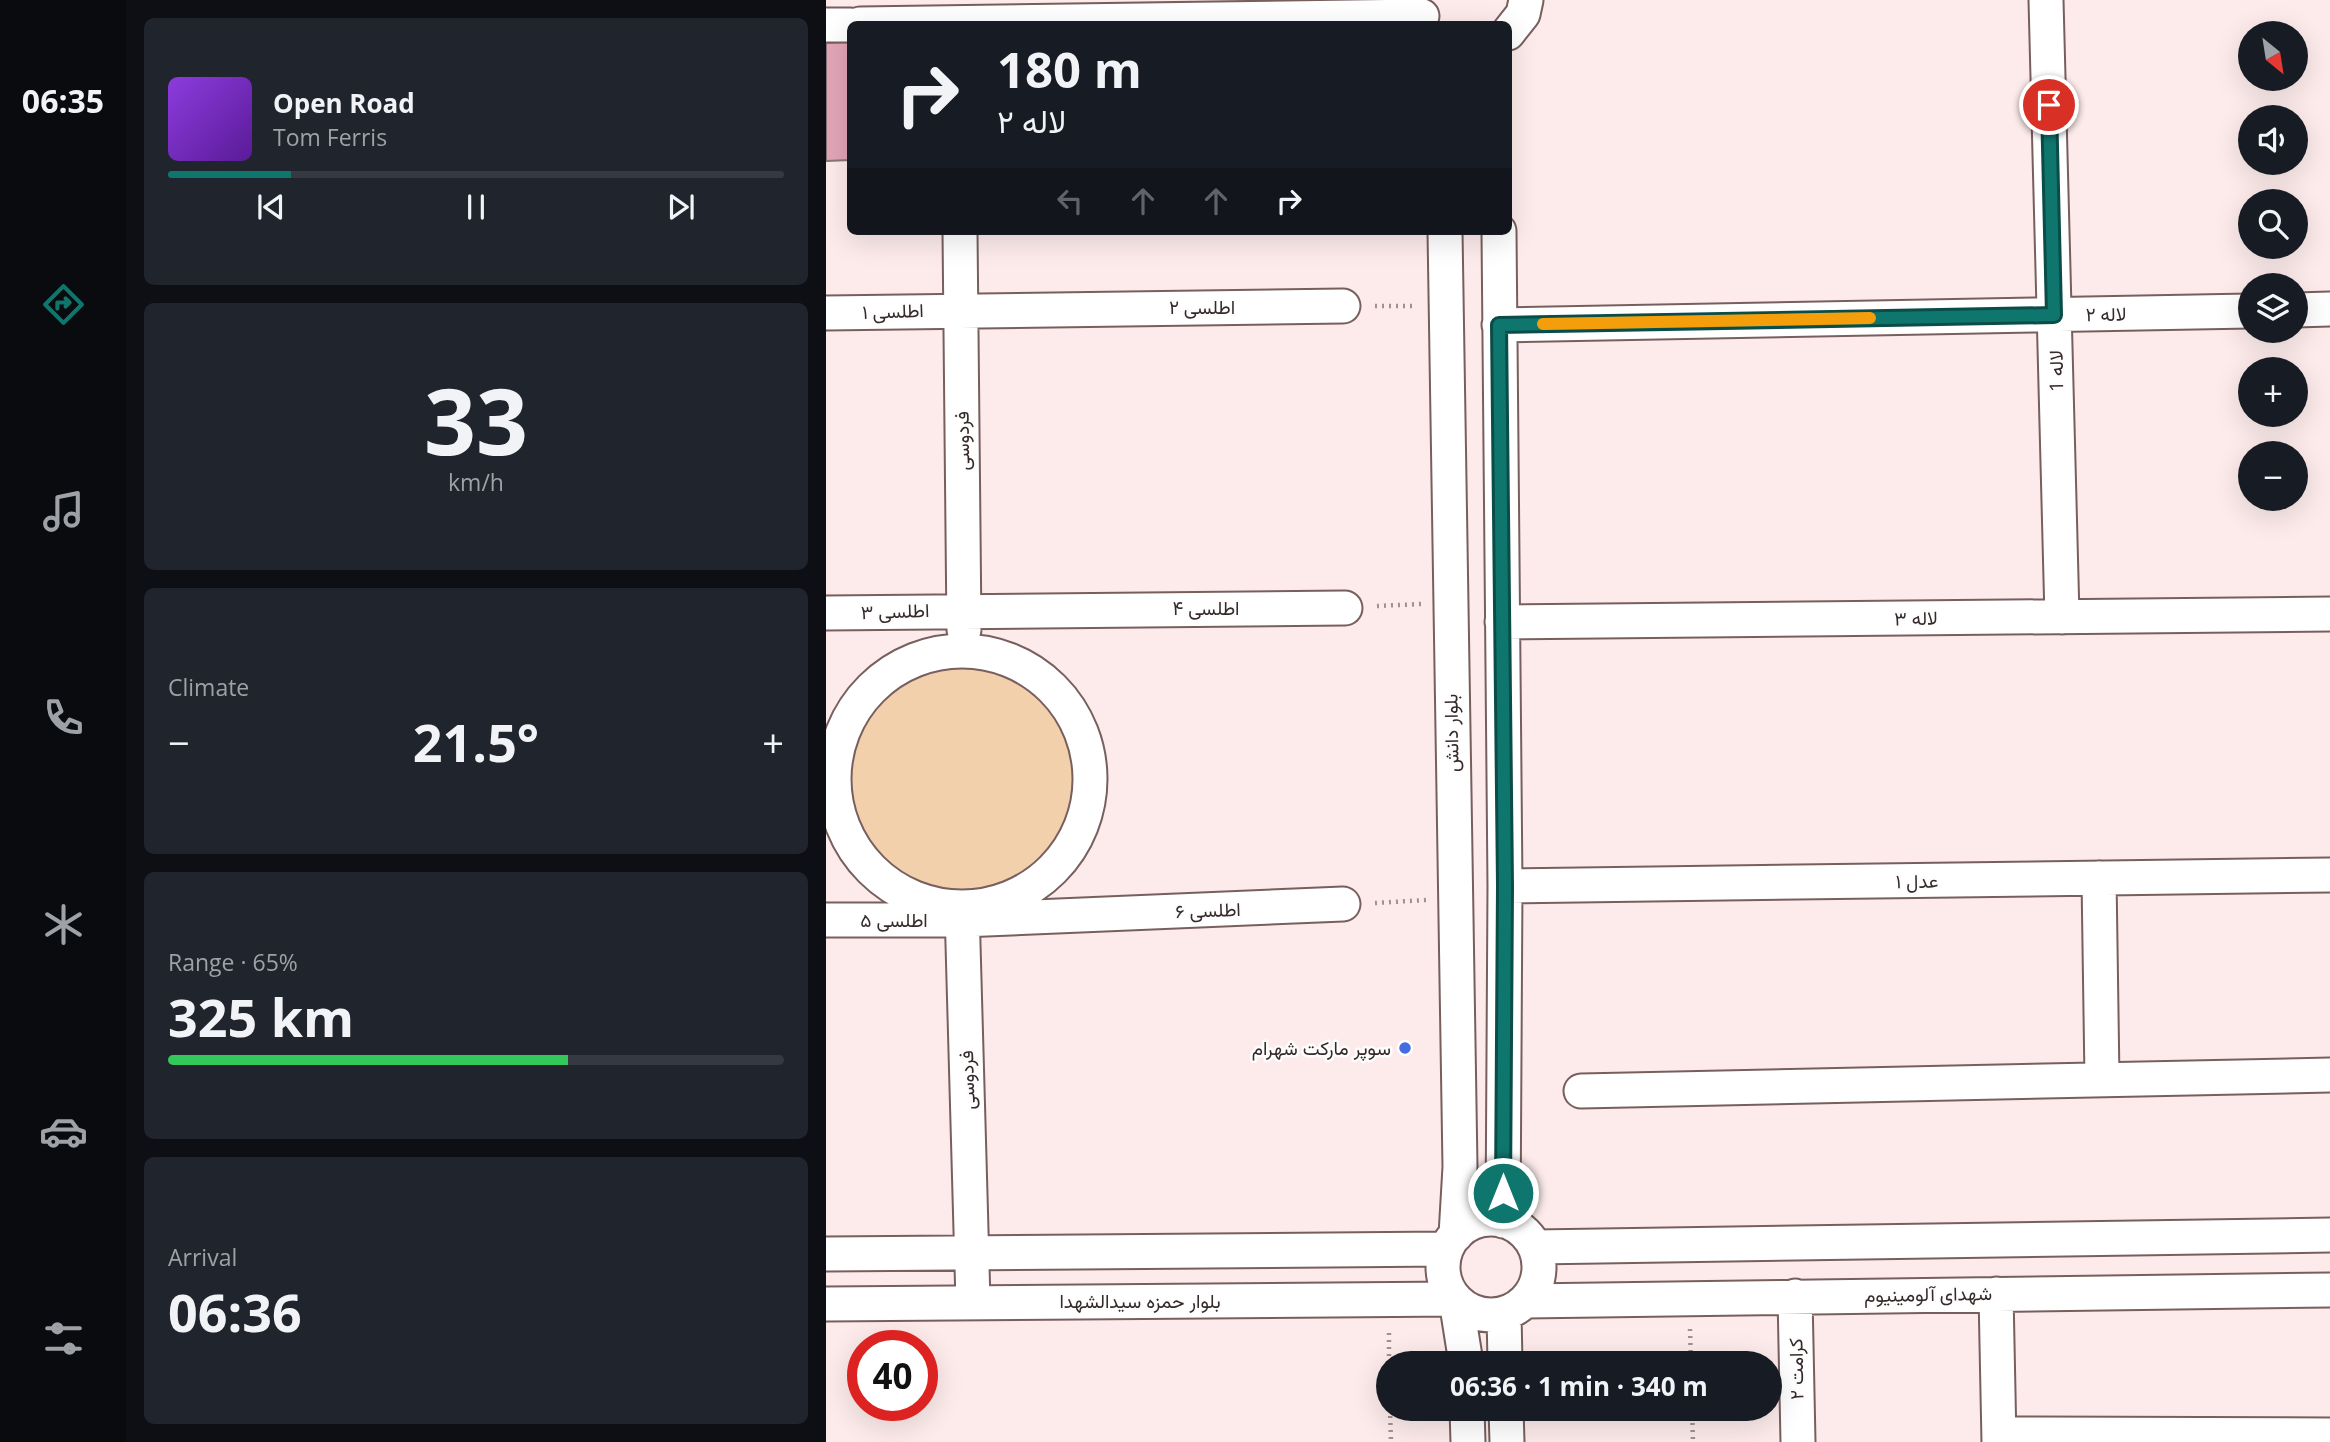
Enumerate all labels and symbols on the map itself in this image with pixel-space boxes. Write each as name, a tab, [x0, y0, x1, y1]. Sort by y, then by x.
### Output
north arrow	[2238, 21, 2308, 91]
pin	[2019, 75, 2079, 135]
street label: اطلسی ۲	[1169, 294, 1235, 320]
street label: اطلسی ۱	[862, 297, 924, 325]
street label: لاله ۲	[2085, 301, 2127, 327]
street label: لاله 1	[2043, 350, 2069, 392]
street label: فردوسی	[948, 411, 976, 471]
street label: اطلسی ۴	[1173, 595, 1240, 621]
street label: اطلسی ۳	[860, 597, 930, 625]
street label: لاله ۳	[1894, 605, 1938, 631]
street label: بلوار دانش	[1437, 694, 1465, 772]
street label: عدل ۱	[1895, 868, 1939, 894]
street label: اطلسی ۶	[1175, 896, 1241, 924]
street label: اطلسی ۵	[860, 907, 928, 933]
place label: سوپر مارکت شهرام	[1252, 1035, 1391, 1062]
marker: سوپر مارکت شهرام	[1397, 1040, 1413, 1056]
street label: فردوسی	[953, 1050, 981, 1110]
position arrow	[1466, 1156, 1540, 1230]
street label: شهدای آلومینیوم	[1864, 1280, 1992, 1308]
street label: بلوار حمزه سیدالشهدا	[1059, 1288, 1221, 1314]
speed limit sign: 40	[847, 1330, 938, 1421]
street label: کرامت ۲	[1782, 1338, 1810, 1400]

